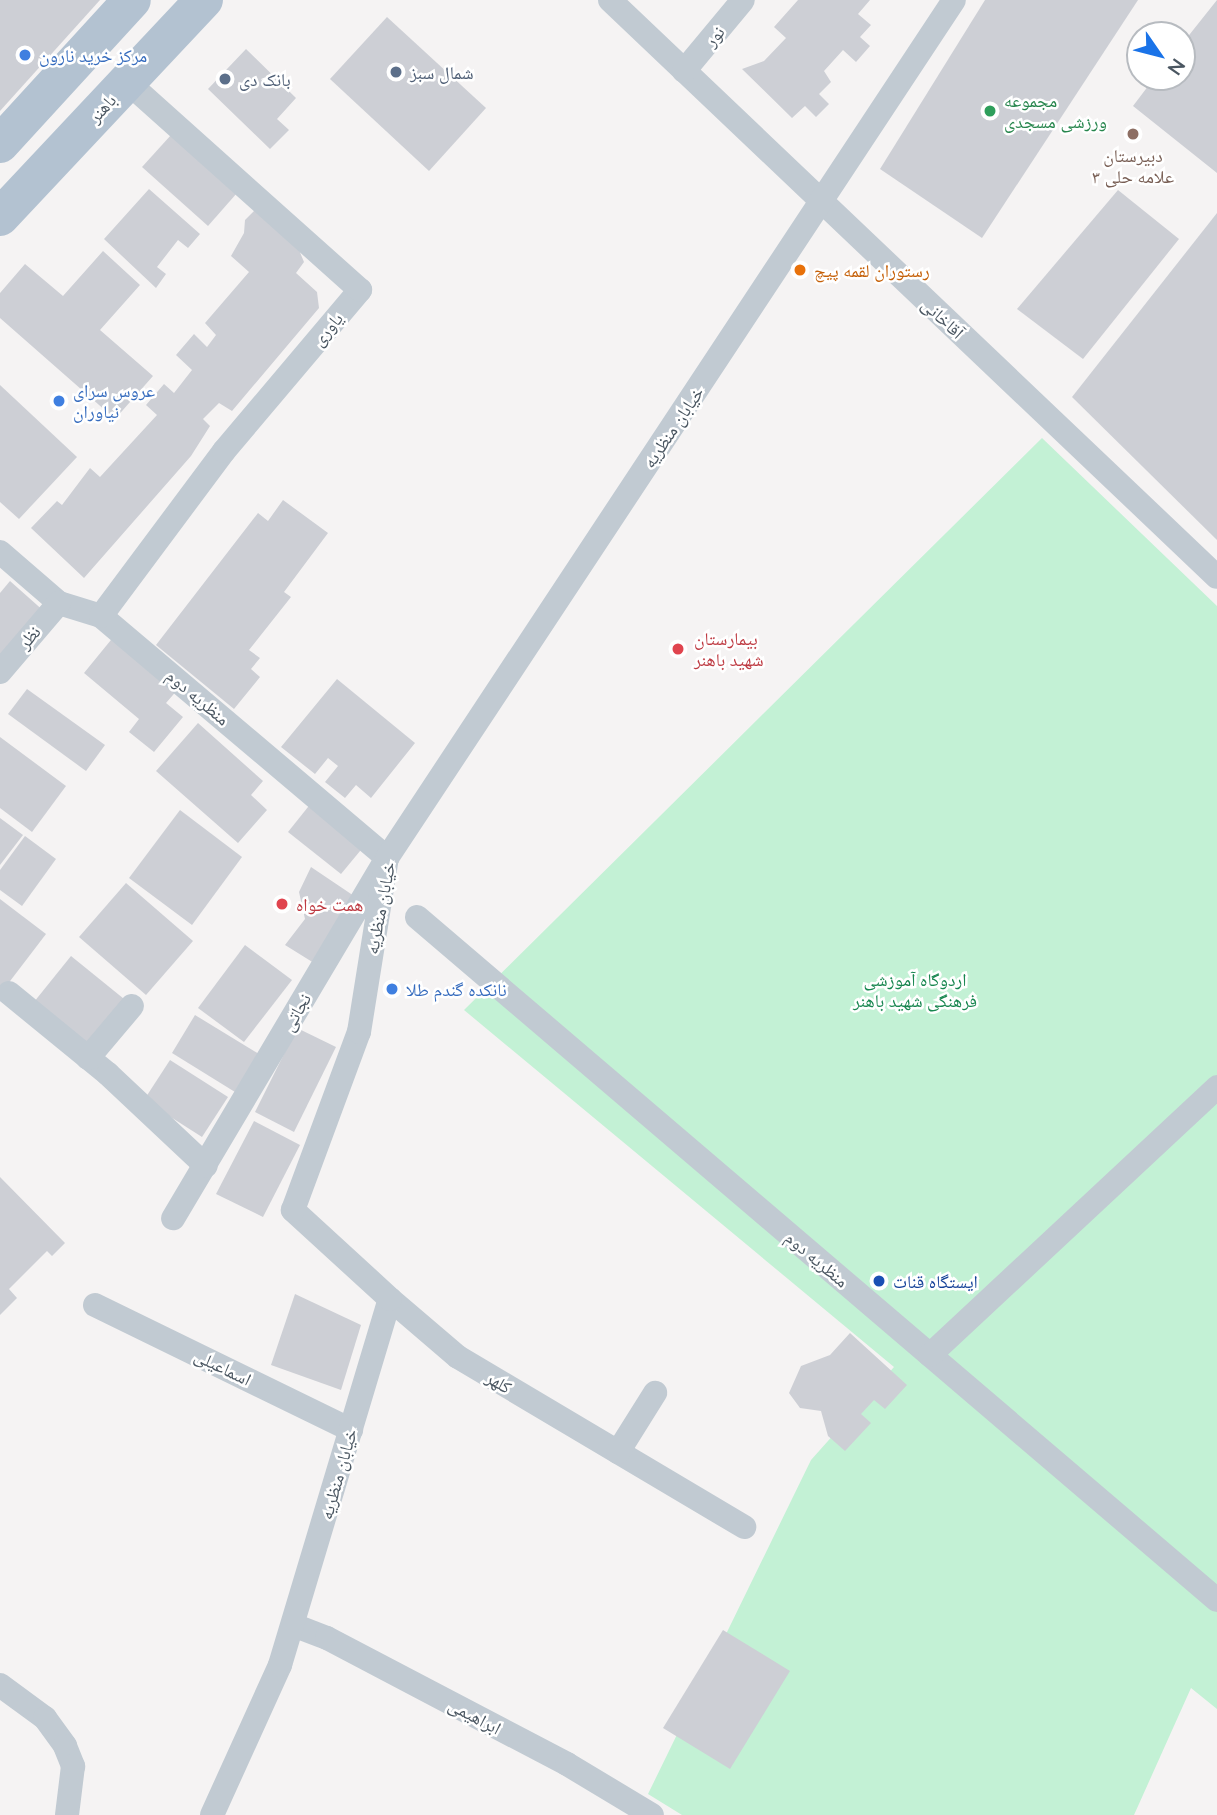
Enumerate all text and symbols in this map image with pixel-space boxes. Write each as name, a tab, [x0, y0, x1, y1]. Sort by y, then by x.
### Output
street label: نور	[699, 21, 729, 51]
north arrow	[1126, 21, 1196, 91]
place label: مرکز خرید نارون	[39, 44, 147, 66]
marker: مرکز خرید نارون	[17, 47, 33, 63]
text: N	[1163, 55, 1191, 80]
place label: شمال سبز	[410, 61, 474, 83]
marker: شمال سبز	[388, 64, 404, 80]
place label: بانک دی	[239, 68, 291, 90]
marker: بانک دی	[217, 71, 233, 87]
street label: باهنر	[83, 89, 121, 127]
place label: مجموعه ورزشی مسجدی	[1004, 90, 1107, 132]
marker: مجموعه ورزشی مسجدی	[982, 103, 998, 119]
marker: دبیرستان علامه حلی ۳	[1125, 126, 1141, 142]
place label: دبیرستان علامه حلی ۳	[1092, 145, 1174, 188]
place label: رستوران لقمه پیچ	[814, 259, 930, 281]
marker: رستوران لقمه پیچ	[792, 262, 808, 278]
street label: آقاخانی	[917, 293, 969, 343]
street label: یاوری	[307, 308, 347, 350]
place label: عروس سرای نیاوران	[73, 380, 155, 422]
street label: خیابان منظریه	[638, 382, 708, 472]
marker: عروس سرای نیاوران	[51, 393, 67, 409]
street label: نظر	[13, 621, 45, 653]
place label: بیمارستان شهید باهنر	[694, 628, 763, 670]
marker: بیمارستان شهید باهنر	[668, 639, 688, 659]
street label: منظریه دوم	[162, 664, 234, 730]
street label: خیابان منظریه	[360, 860, 400, 956]
place label: همت خواه	[296, 893, 363, 915]
marker: همت خواه	[274, 896, 290, 912]
park label: اردوگاه آموزشی فرهنگی شهید باهنر	[853, 969, 977, 1012]
place label: نانکده گندم طلا	[406, 978, 507, 1000]
marker: نانکده گندم طلا	[384, 981, 400, 997]
street label: نجاتی	[277, 989, 315, 1035]
street label: منظریه دوم	[781, 1226, 853, 1292]
place label: ایستگاه قنات	[893, 1270, 978, 1292]
marker: ایستگاه قنات	[871, 1273, 887, 1289]
street label: اسماعیلی	[191, 1344, 255, 1390]
street label: کلهر	[482, 1366, 516, 1398]
street label: خیابان منظریه	[315, 1426, 361, 1522]
street label: ابراهیمی	[445, 1693, 505, 1739]

